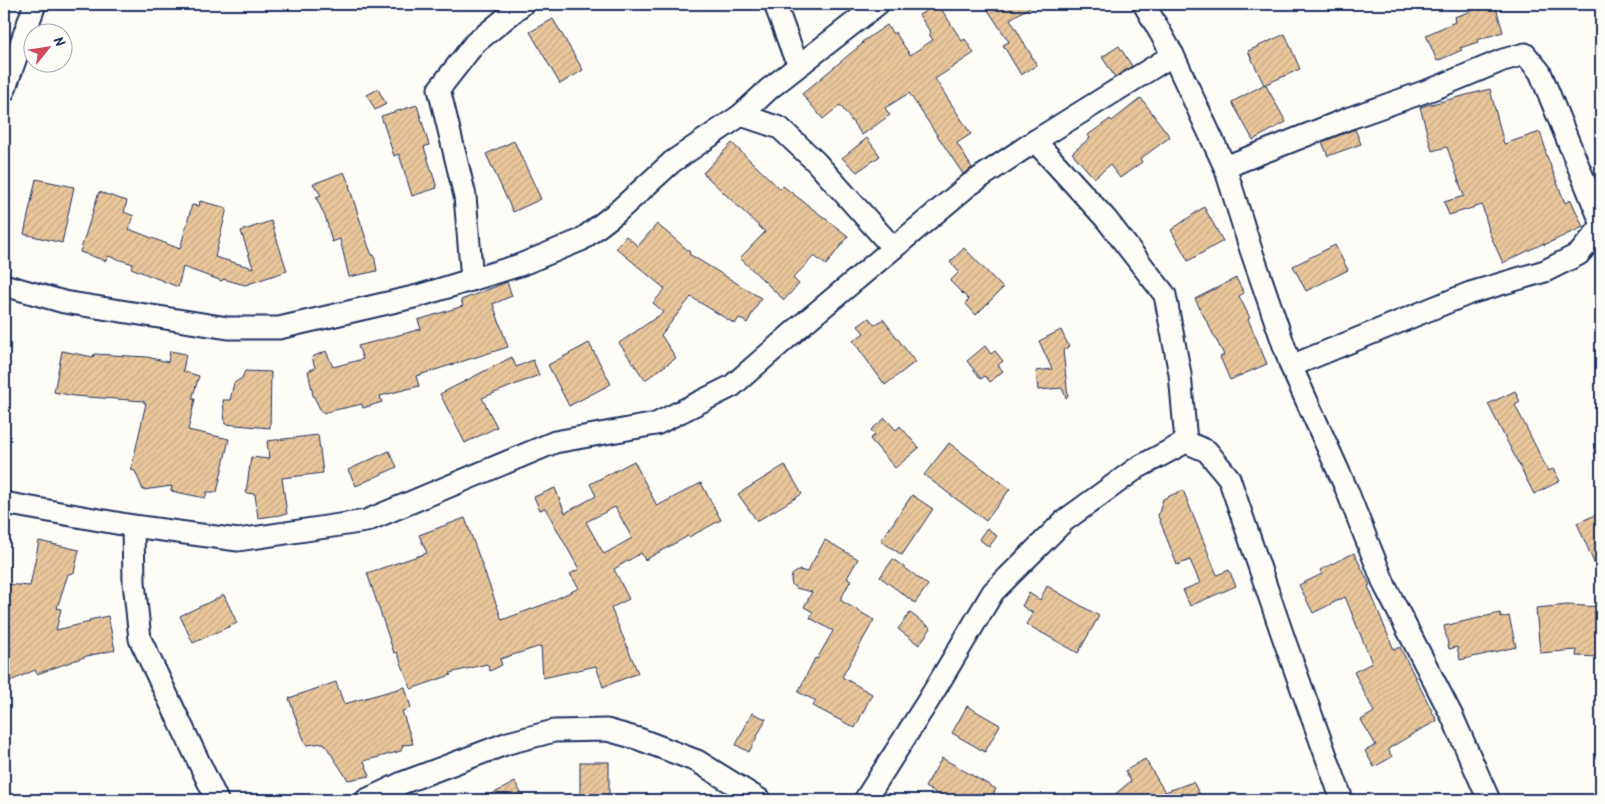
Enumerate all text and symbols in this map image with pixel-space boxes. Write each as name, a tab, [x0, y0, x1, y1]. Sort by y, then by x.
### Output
north arrow	[22, 22, 72, 72]
text: N	[47, 33, 70, 51]

